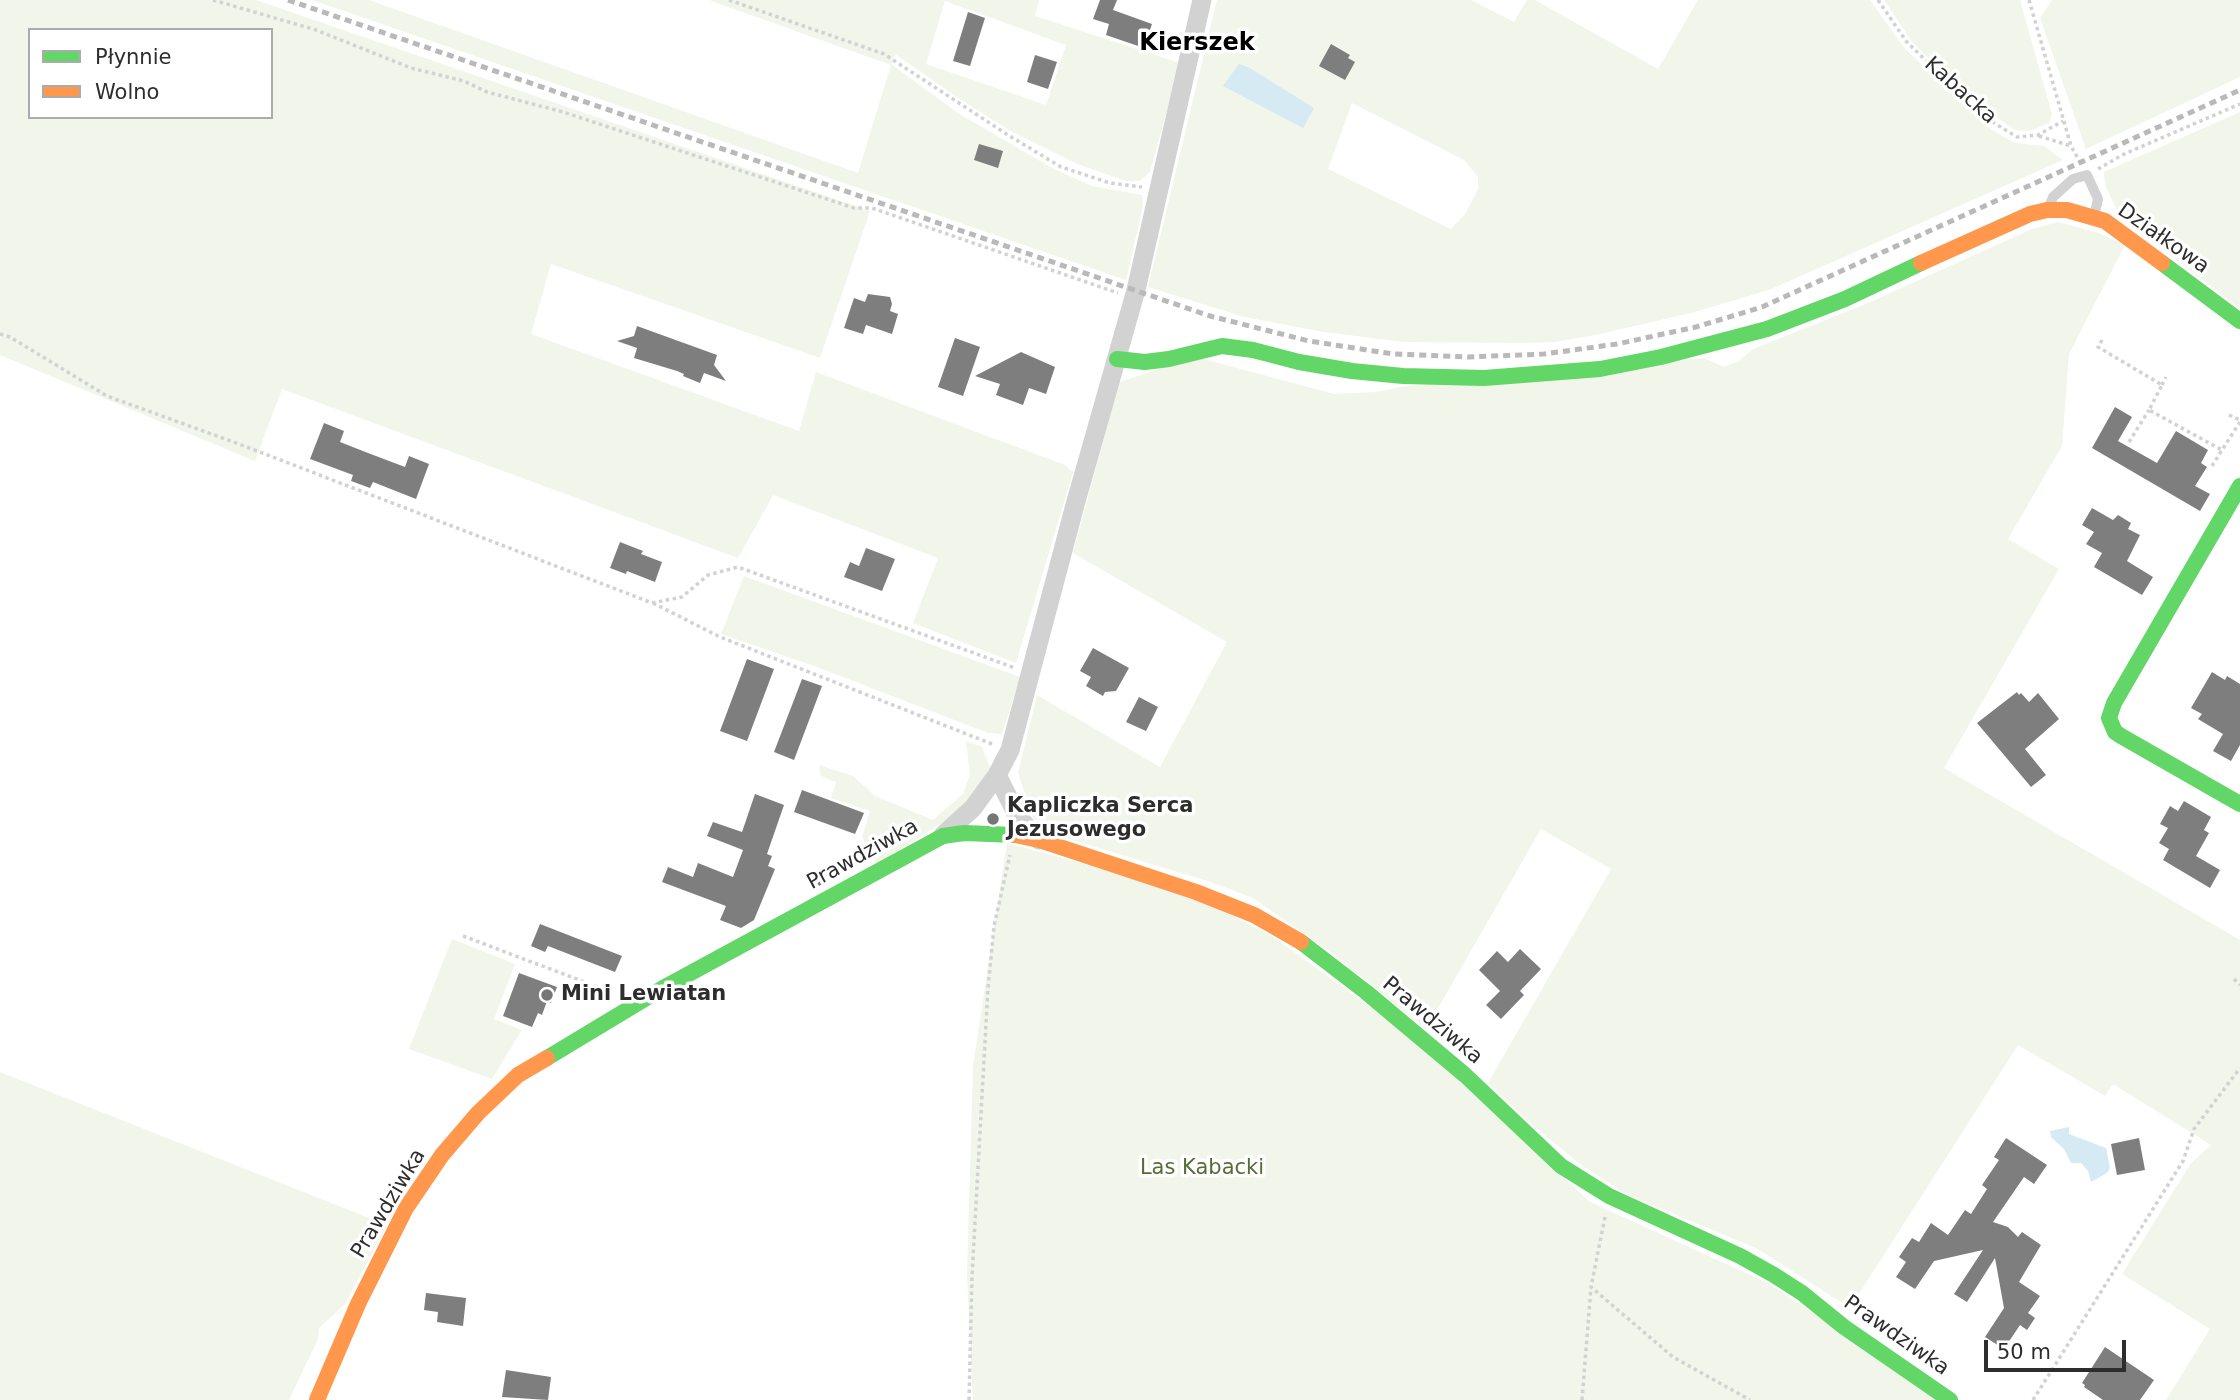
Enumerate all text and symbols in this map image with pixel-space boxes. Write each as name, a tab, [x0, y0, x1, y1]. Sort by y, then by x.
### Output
legend	[28, 28, 273, 119]
district label: Kierszek	[1139, 30, 1255, 58]
text: Płynnie	[95, 45, 171, 69]
street label: Kabacka	[1919, 52, 2001, 130]
text: Wolno	[95, 80, 159, 104]
street label: Działkowa	[2112, 198, 2214, 280]
place label: Kapliczka Serca Jezusowego	[1007, 794, 1193, 844]
marker: Kapliczka Serca Jezusowego	[985, 811, 1001, 827]
street label: Prawdziwka	[803, 814, 923, 896]
street label: Prawdziwka	[1377, 972, 1487, 1070]
place label: Mini Lewiatan	[561, 982, 726, 1008]
marker: Mini Lewiatan	[539, 987, 555, 1003]
street label: Prawdziwka	[347, 1145, 431, 1263]
park label: Las Kabacki	[1140, 1156, 1264, 1182]
street label: Prawdziwka	[1838, 1290, 1954, 1382]
scale bar	[1988, 1326, 2130, 1370]
text: 50 m	[1997, 1340, 2051, 1364]

